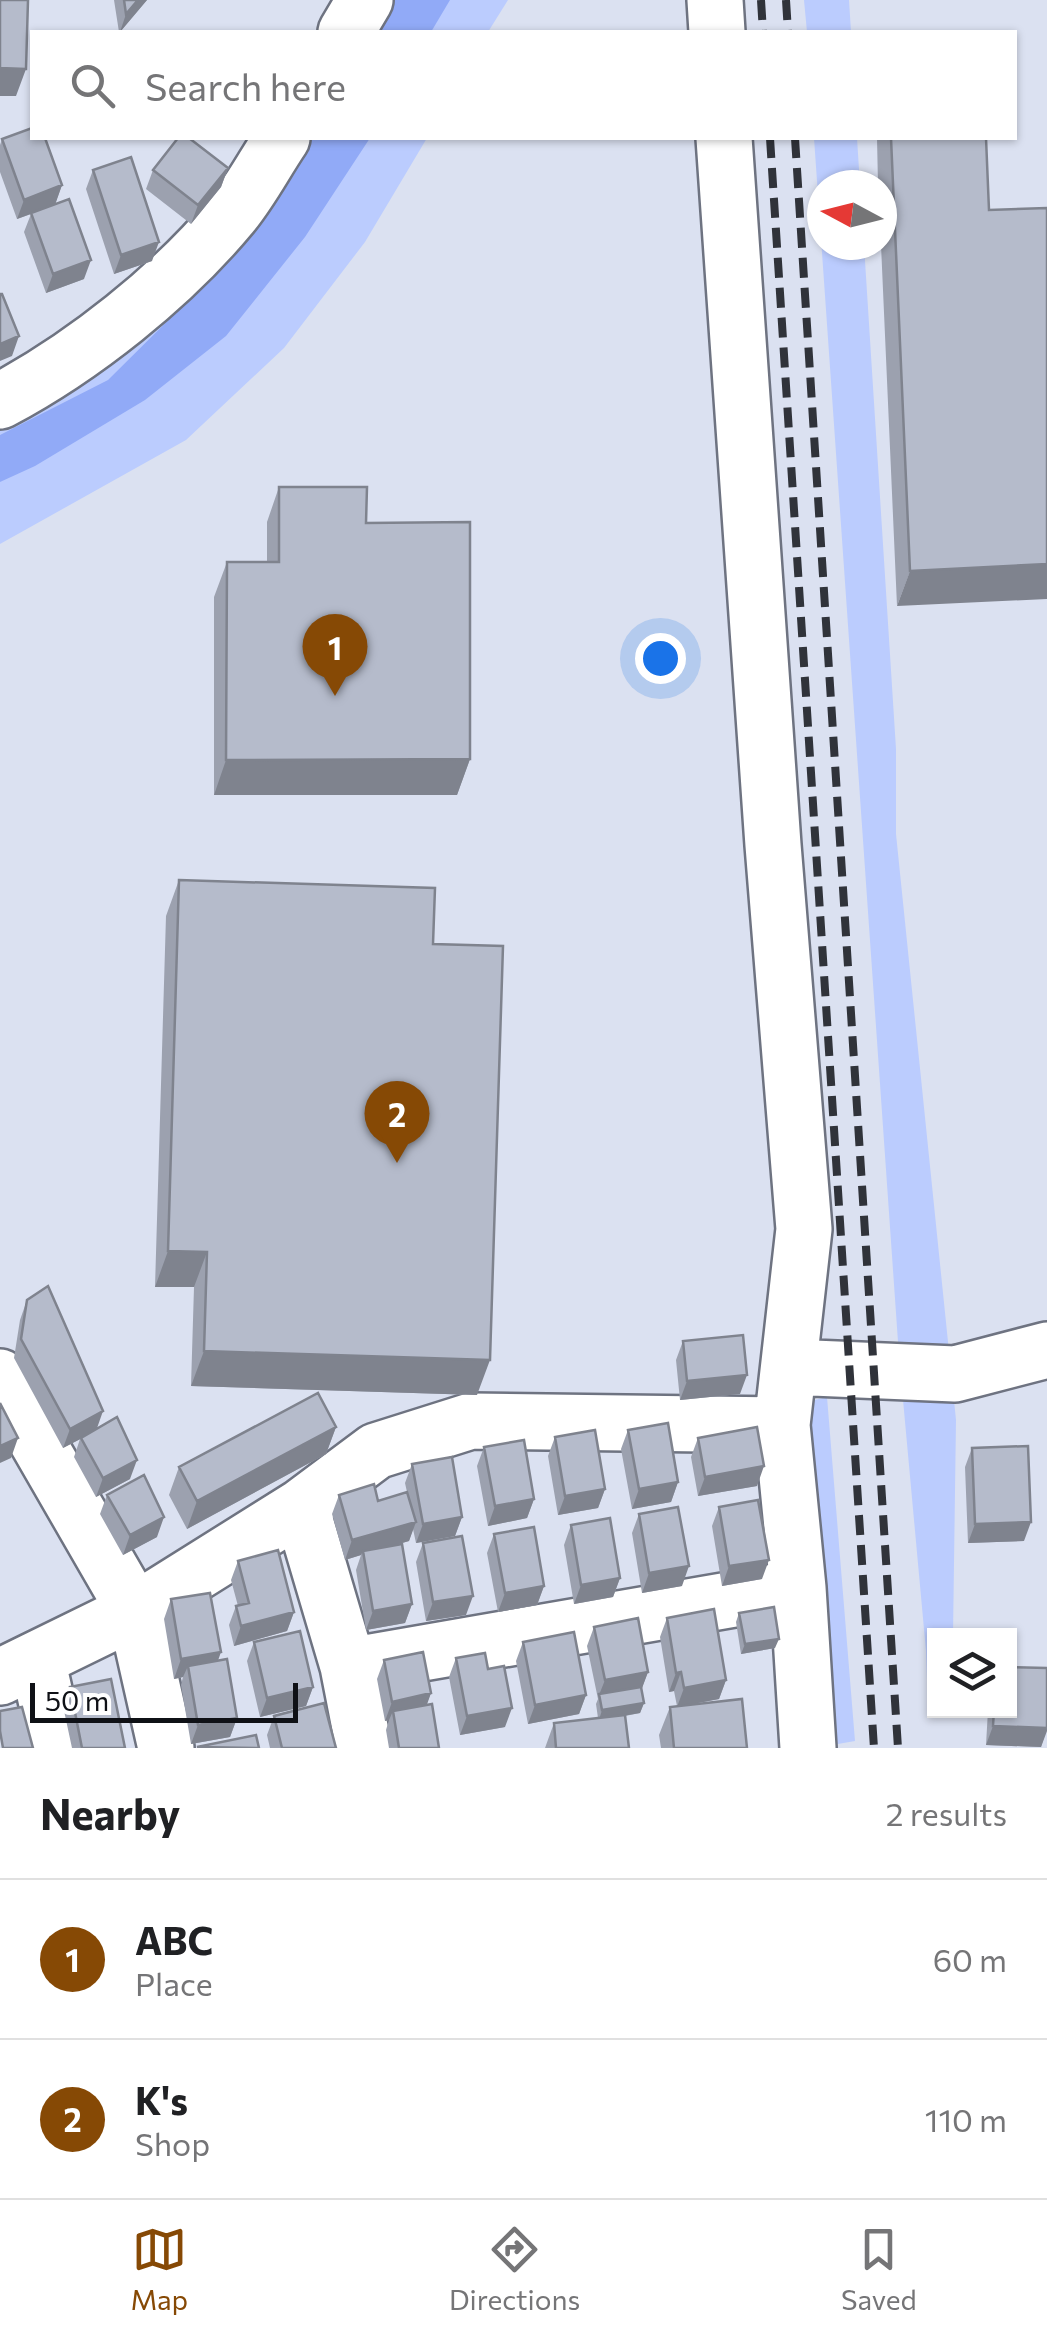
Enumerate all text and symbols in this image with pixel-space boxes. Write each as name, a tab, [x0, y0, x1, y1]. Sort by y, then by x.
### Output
search box	[30, 30, 1017, 140]
icon: search	[65, 58, 120, 113]
text: Search here	[145, 62, 346, 109]
north arrow	[807, 170, 897, 260]
pin: 1	[302, 614, 368, 696]
your location	[635, 633, 686, 684]
pin: 2	[364, 1080, 430, 1163]
map controls	[927, 1628, 1017, 1718]
button: layers	[927, 1628, 1017, 1718]
scale bar	[30, 1678, 298, 1722]
text: 50 m	[45, 1683, 109, 1717]
text: Nearby	[40, 1787, 180, 1839]
text: 2 results	[886, 1793, 1007, 1833]
text: ABC	[135, 1916, 213, 1963]
text: 1	[65, 1939, 80, 1979]
text: 60 m	[933, 1939, 1007, 1979]
text: Place	[135, 1963, 213, 2003]
text: K's	[135, 2076, 188, 2123]
text: 2	[63, 2099, 82, 2139]
text: 110 m	[925, 2099, 1007, 2139]
text: Shop	[135, 2123, 210, 2163]
tab: Map	[130, 2222, 188, 2316]
tab: Directions	[449, 2222, 580, 2316]
tab: Saved	[841, 2222, 917, 2316]

